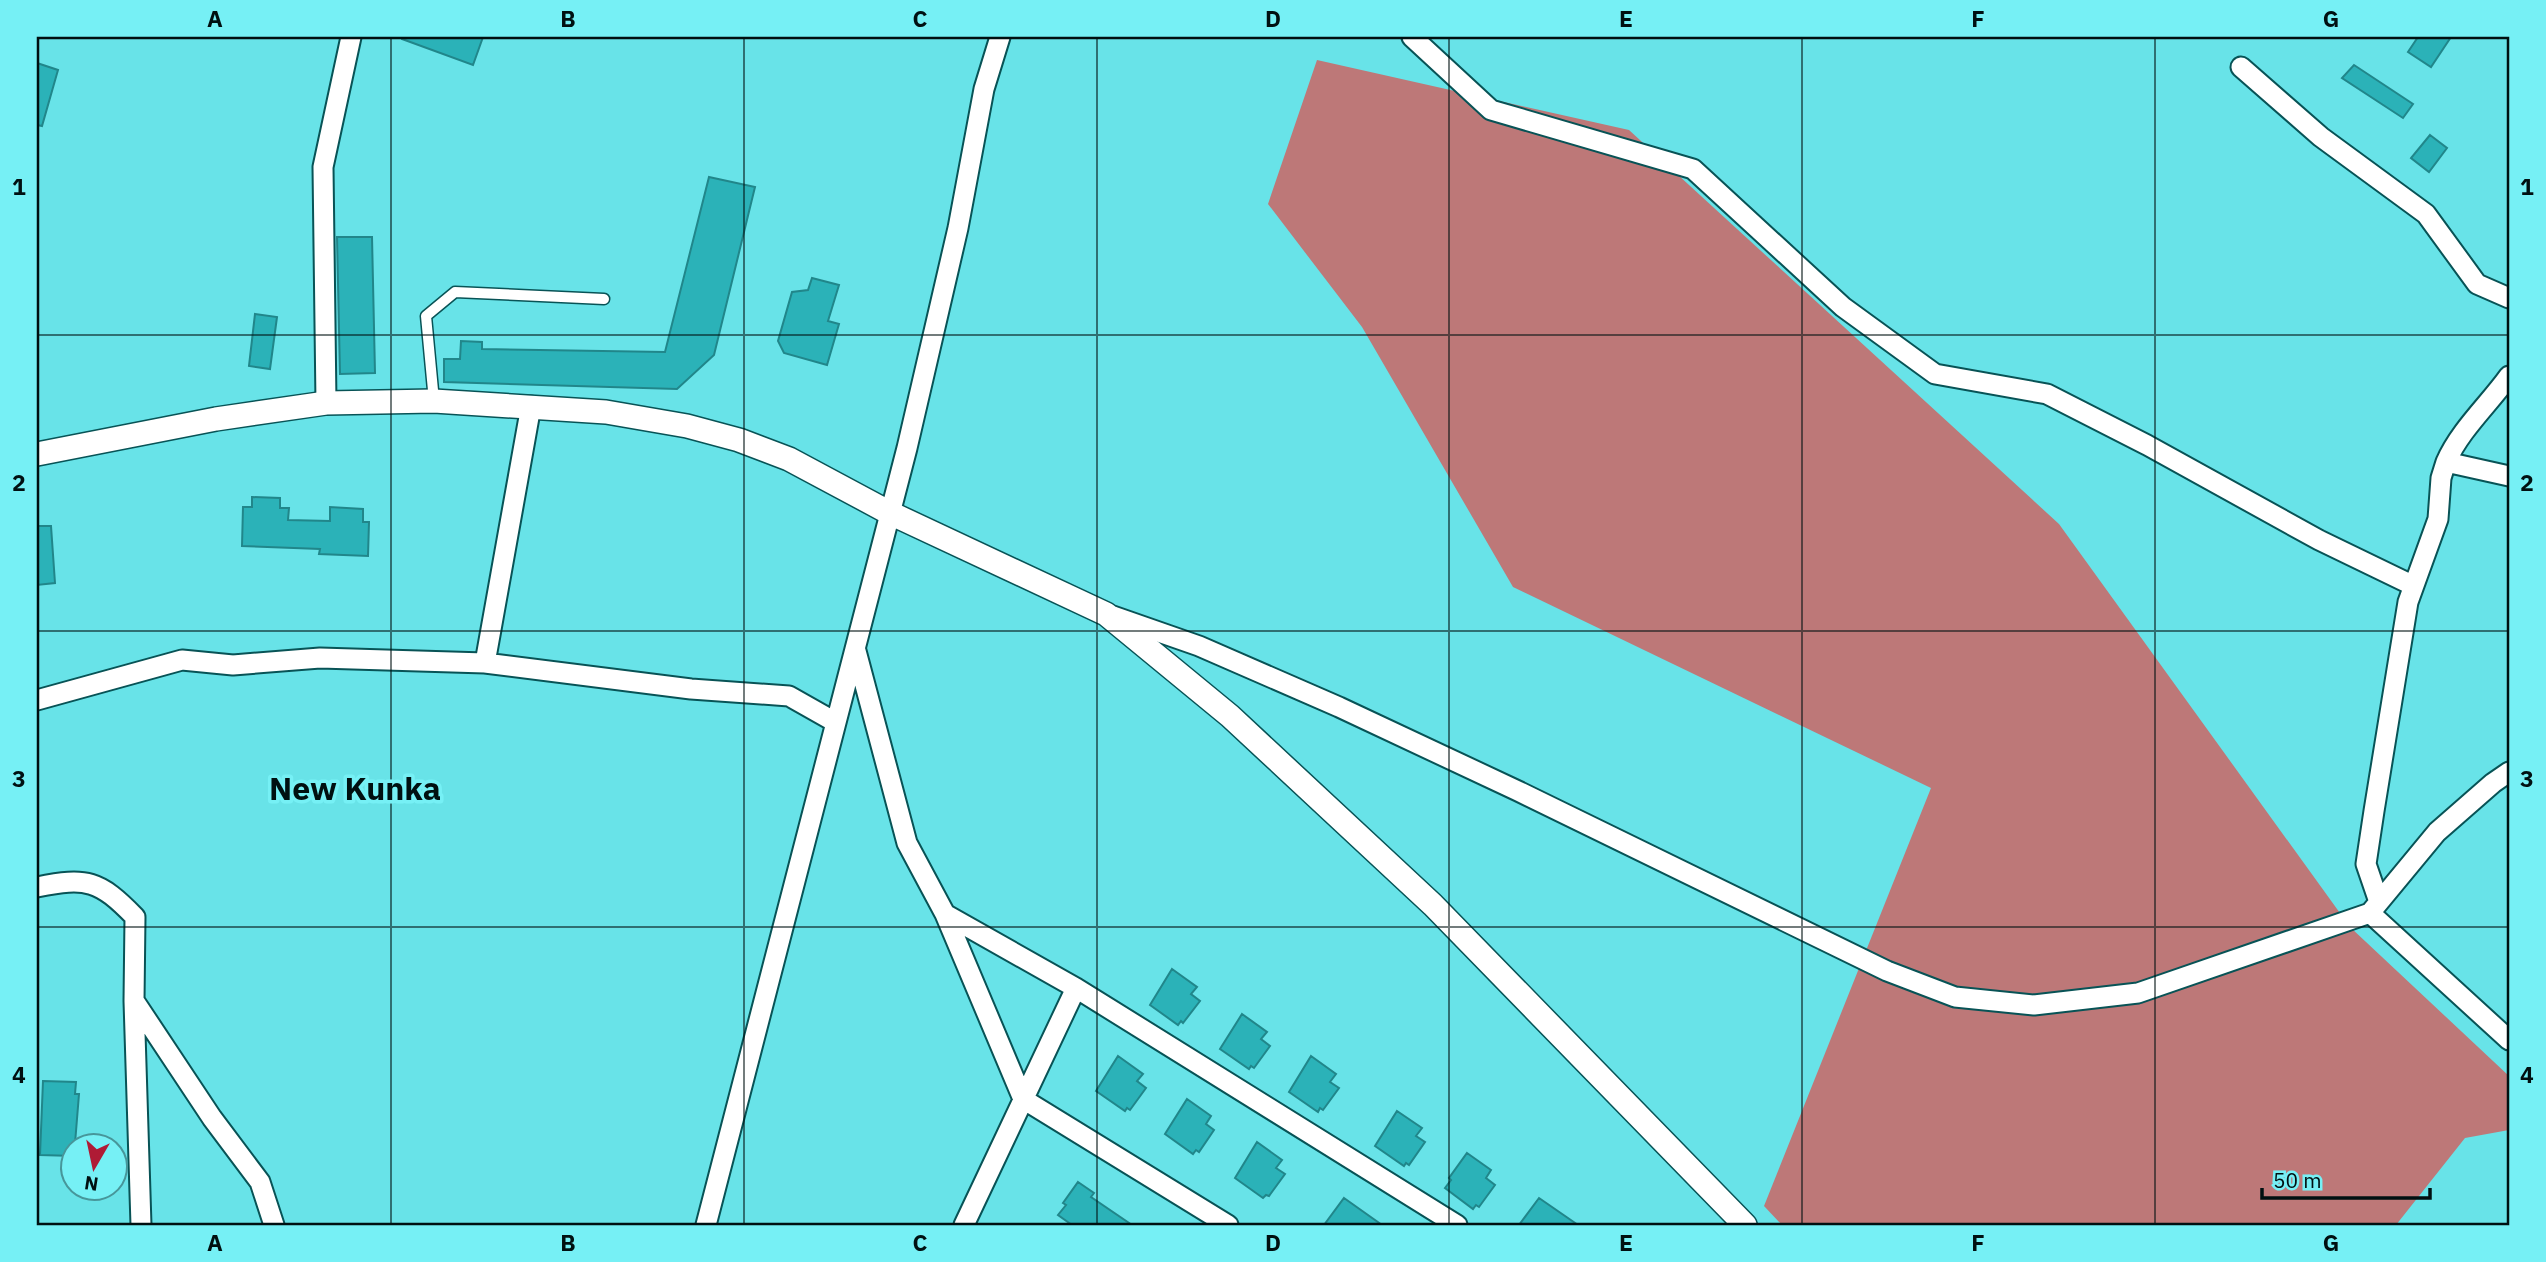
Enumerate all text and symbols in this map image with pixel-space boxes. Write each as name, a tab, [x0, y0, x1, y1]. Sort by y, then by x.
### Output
text: A	[207, 3, 223, 33]
text: B	[560, 3, 576, 33]
text: C	[913, 3, 928, 33]
text: D	[1265, 3, 1281, 33]
text: E	[1619, 3, 1633, 33]
text: F	[1971, 3, 1985, 33]
text: G	[2323, 3, 2339, 33]
text: 1	[12, 171, 26, 201]
text: 1	[2520, 171, 2534, 201]
text: 2	[12, 467, 26, 497]
text: 2	[2520, 467, 2534, 497]
text: 3	[12, 763, 26, 793]
text: 3	[2520, 763, 2534, 793]
district label: New Kunka	[269, 767, 441, 809]
text: 4	[12, 1059, 26, 1089]
text: 4	[2520, 1059, 2534, 1089]
north arrow	[60, 1132, 130, 1202]
scale bar	[2262, 1157, 2430, 1201]
text: 50 m	[2273, 1166, 2322, 1194]
text: N	[83, 1171, 100, 1197]
text: A	[207, 1227, 223, 1257]
text: B	[560, 1227, 576, 1257]
text: C	[913, 1227, 928, 1257]
text: D	[1265, 1227, 1281, 1257]
text: E	[1619, 1227, 1633, 1257]
text: F	[1971, 1227, 1985, 1257]
text: G	[2323, 1227, 2339, 1257]

